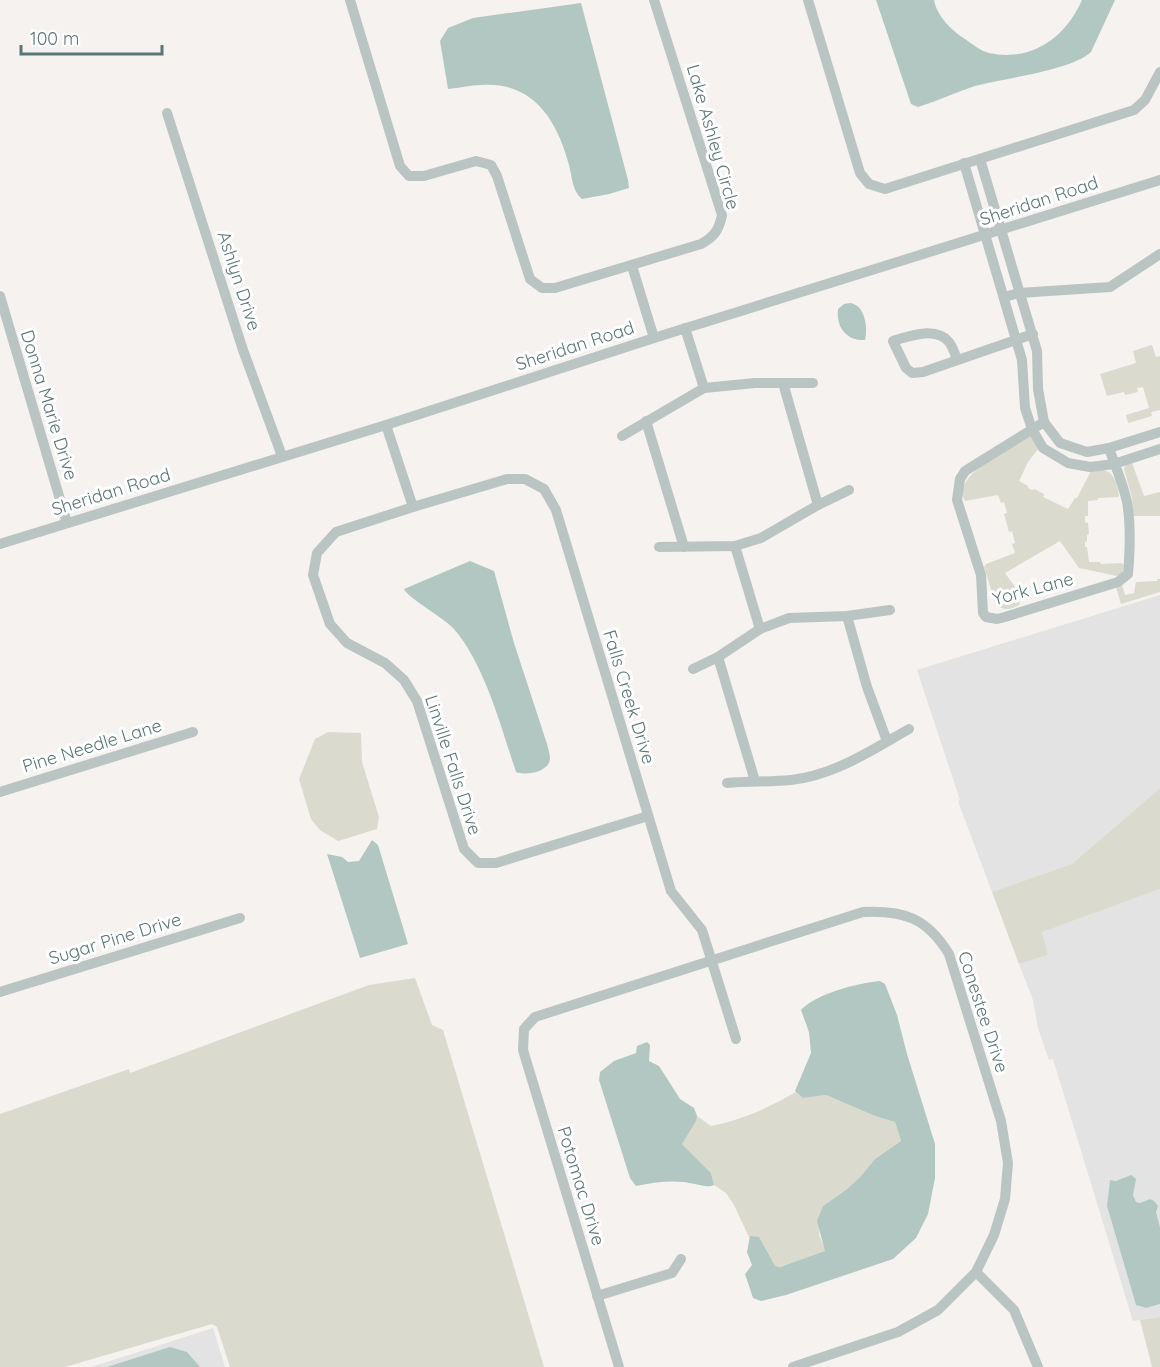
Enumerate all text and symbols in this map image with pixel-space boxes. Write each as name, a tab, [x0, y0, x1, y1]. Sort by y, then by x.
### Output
scale bar	[21, 18, 162, 56]
text: 100 m	[30, 27, 79, 50]
street label: Lake Ashley Circle	[682, 62, 745, 212]
street label: Sheridan Road	[977, 171, 1101, 230]
street label: Ashlyn Drive	[213, 228, 266, 333]
street label: Sheridan Road	[513, 316, 637, 375]
street label: Donna Marie Drive	[16, 327, 83, 483]
street label: Sheridan Road	[49, 463, 173, 521]
street label: York Lane	[990, 567, 1076, 610]
street label: Falls Creek Drive	[598, 627, 661, 767]
street label: Linville Falls Drive	[420, 692, 487, 838]
street label: Pine Needle Lane	[19, 713, 164, 778]
street label: Sugar Pine Drive	[46, 907, 184, 970]
street label: Conestee Drive	[953, 948, 1014, 1075]
street label: Potomac Drive	[552, 1124, 610, 1248]

